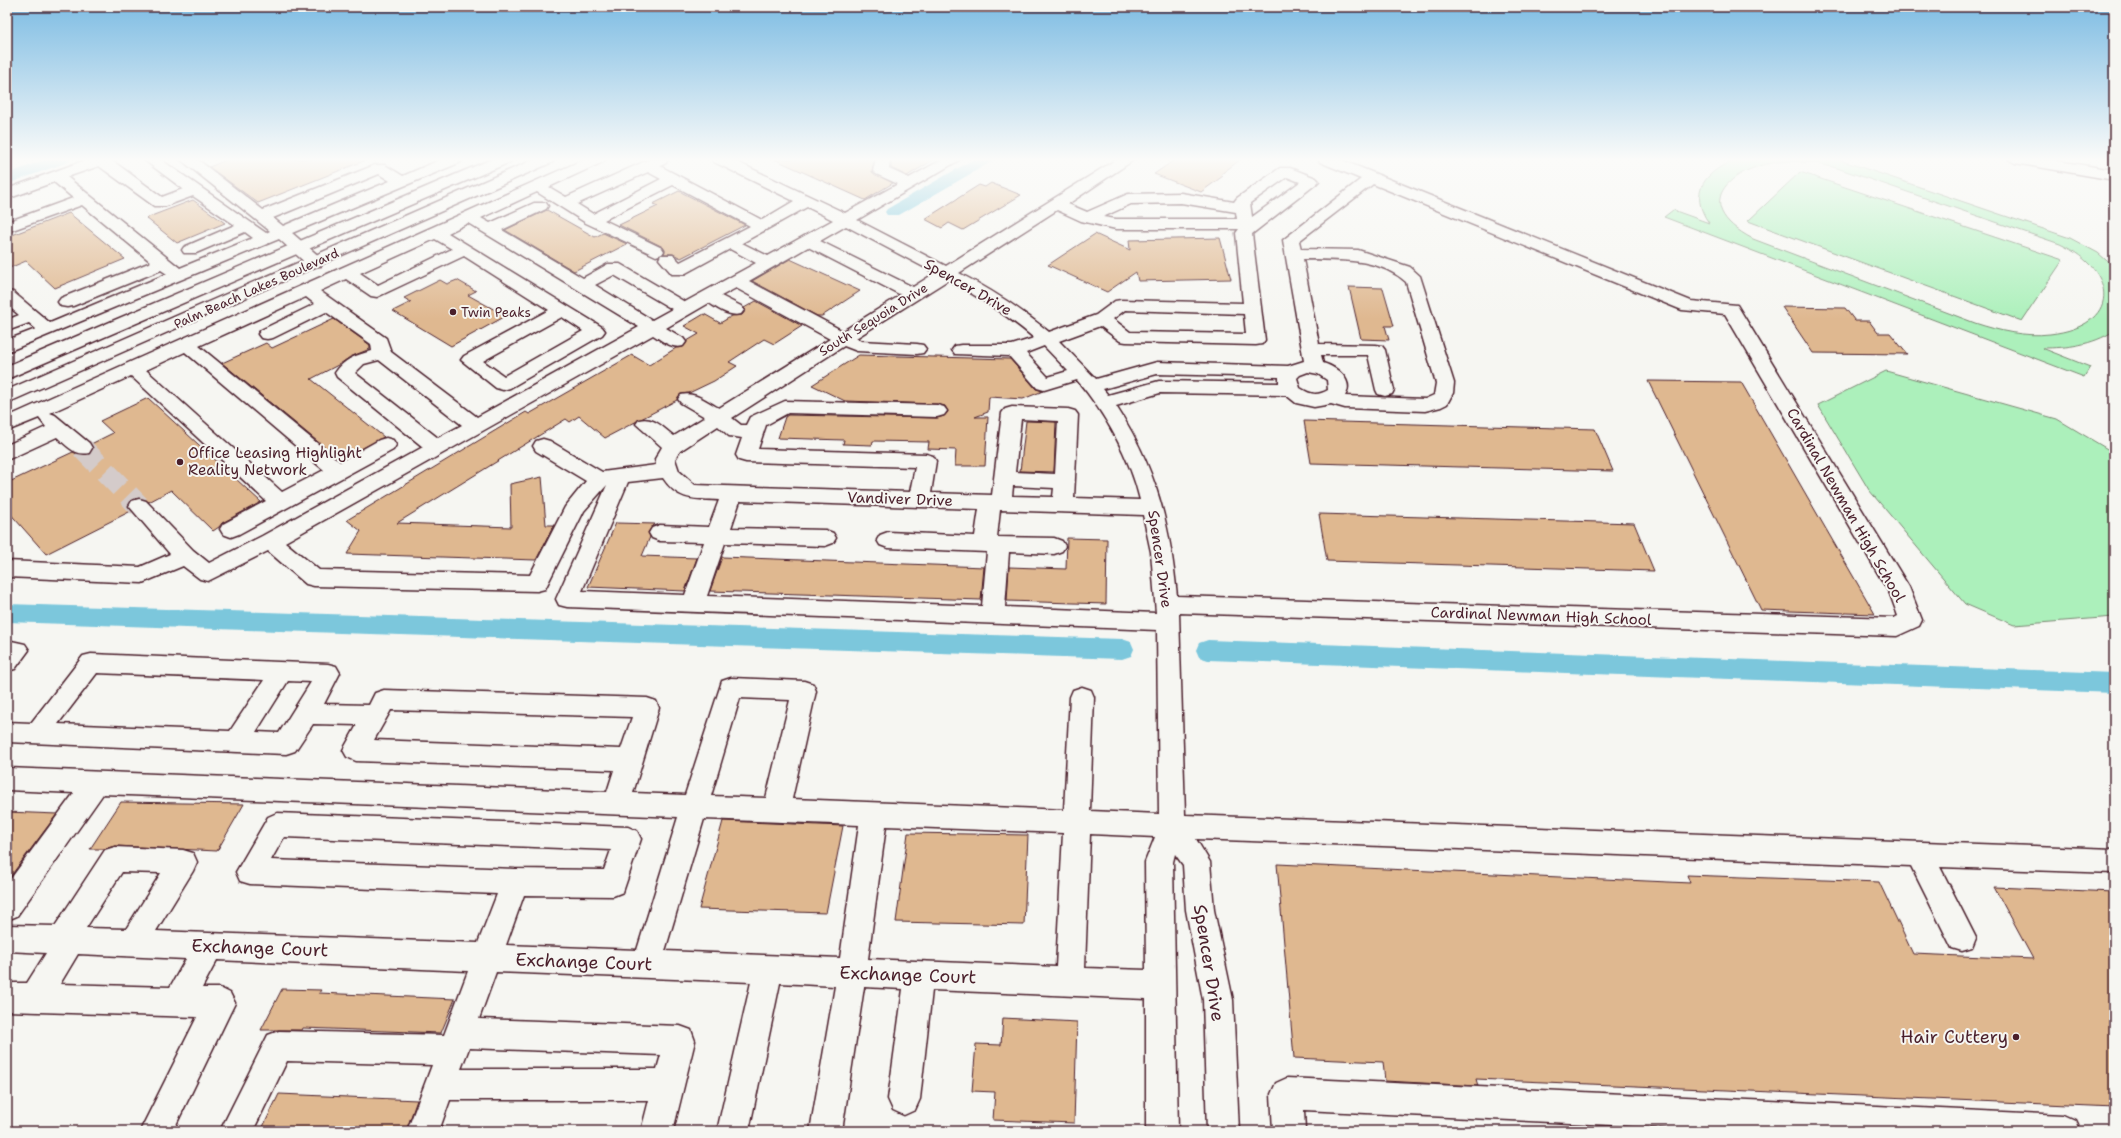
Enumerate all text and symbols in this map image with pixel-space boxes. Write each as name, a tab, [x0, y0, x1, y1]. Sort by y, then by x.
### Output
street label: Palm Beach Lakes Boulevard	[171, 244, 341, 333]
street label: Spencer Drive	[920, 254, 1016, 320]
street label: South Sequoia Drive	[816, 279, 931, 360]
place label: Twin Peaks	[461, 304, 531, 321]
marker: Twin Peaks	[448, 307, 458, 317]
street label: Cardinal Newman High School	[1782, 404, 1910, 606]
place label: Office Leasing Highlight Reality Network	[188, 443, 362, 480]
marker: Office Leasing Highlight Reality Network	[175, 457, 185, 467]
street label: Vandiver Drive	[847, 487, 953, 511]
street label: Spencer Drive	[1143, 509, 1177, 609]
street label: Cardinal Newman High School	[1430, 602, 1652, 630]
street label: Spencer Drive	[1188, 903, 1230, 1023]
street label: Exchange Court	[191, 934, 329, 962]
street label: Exchange Court	[515, 948, 653, 976]
street label: Exchange Court	[839, 961, 977, 989]
place label: Hair Cuttery	[1901, 1025, 2008, 1049]
marker: Hair Cuttery	[2011, 1032, 2021, 1042]

